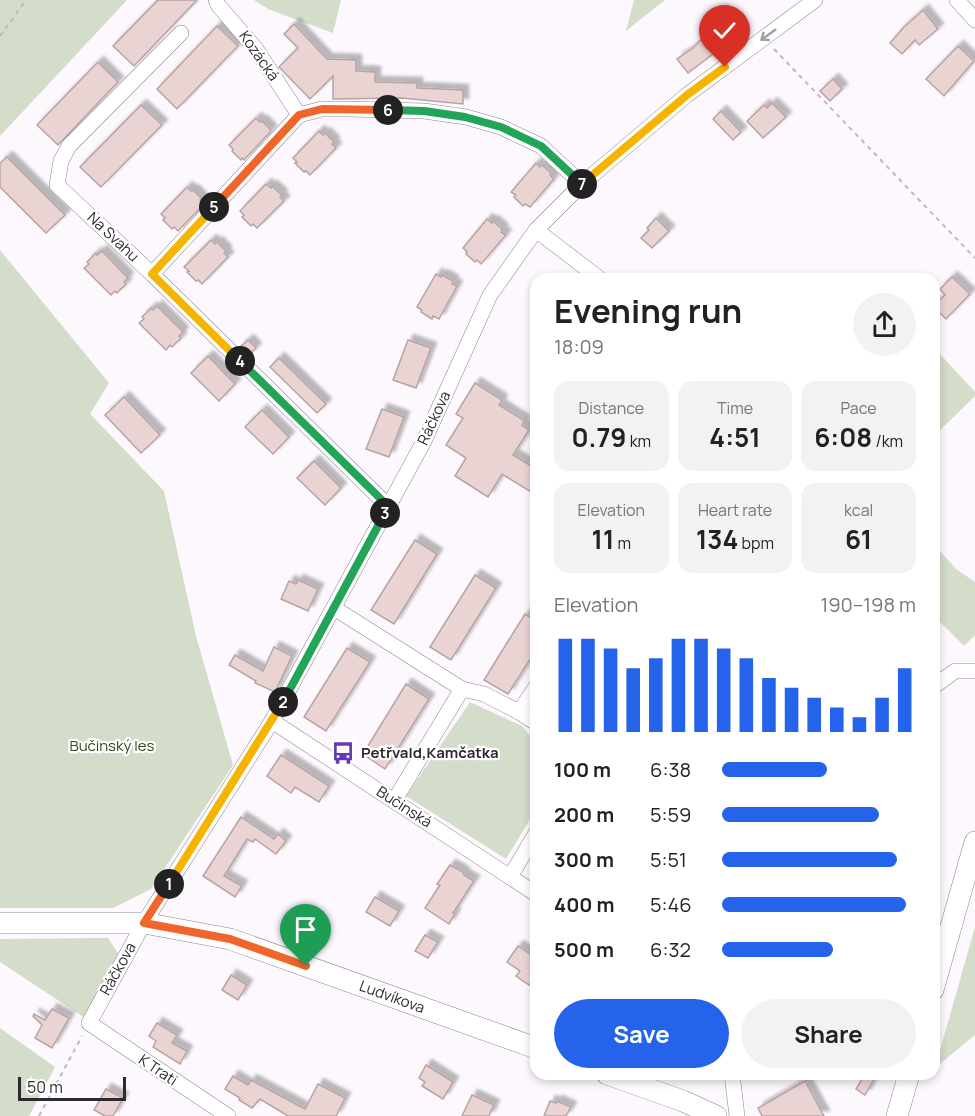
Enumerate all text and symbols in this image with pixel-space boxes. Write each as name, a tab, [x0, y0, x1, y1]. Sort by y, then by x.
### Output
pin	[699, 5, 750, 67]
icon: check	[708, 14, 741, 47]
street label: Kozácká	[235, 26, 284, 85]
one-way arrow	[761, 29, 777, 41]
pin: 6	[373, 95, 403, 125]
text: 6	[383, 99, 393, 121]
pin: 7	[567, 169, 597, 199]
text: 7	[578, 173, 586, 195]
pin: 5	[199, 192, 229, 222]
text: 5	[209, 196, 219, 218]
street label: Na Svahu	[83, 207, 144, 266]
text: Evening run	[554, 288, 742, 333]
button: share	[853, 293, 916, 356]
text: 18:09	[554, 333, 604, 360]
pin: 4	[225, 346, 255, 376]
text: 4	[235, 350, 245, 372]
street label: Ráčkova	[412, 387, 455, 448]
text: Distance	[579, 397, 644, 419]
text: Time	[717, 397, 753, 419]
text: Pace	[841, 397, 877, 419]
text: 0.79	[571, 419, 626, 455]
text: 4:51	[709, 419, 761, 455]
text: 6:08	[814, 419, 872, 455]
text: km	[626, 430, 651, 452]
text: /km	[872, 430, 903, 452]
pin: 3	[370, 498, 400, 528]
text: Elevation	[578, 499, 645, 521]
text: Heart rate	[698, 499, 772, 521]
text: kcal	[844, 499, 873, 521]
text: 3	[380, 502, 390, 524]
text: 11	[592, 521, 614, 557]
text: 134	[696, 521, 738, 557]
text: 61	[845, 521, 872, 557]
text: m	[614, 532, 631, 554]
text: bpm	[738, 532, 774, 554]
text: Elevation	[554, 591, 638, 618]
text: 190–198 m	[820, 591, 916, 618]
pin: 2	[268, 687, 298, 717]
text: 2	[278, 691, 288, 713]
park label: Bučinský les	[70, 735, 155, 756]
bus stop icon: Petřvald,Kamčatka	[330, 740, 356, 766]
place label: Petřvald,Kamčatka	[361, 742, 499, 763]
text: 100 m	[554, 756, 611, 783]
text: 6:38	[650, 756, 691, 783]
street label: Bučinská	[372, 781, 436, 832]
text: 200 m	[554, 801, 614, 828]
text: 5:59	[650, 801, 692, 828]
text: 300 m	[554, 846, 614, 873]
text: 5:51	[650, 846, 687, 873]
pin: 1	[154, 869, 184, 899]
text: 1	[165, 873, 173, 895]
text: 400 m	[554, 891, 614, 918]
text: 5:46	[650, 891, 692, 918]
pin	[280, 904, 331, 966]
icon: arrive	[289, 913, 322, 946]
text: 500 m	[554, 936, 614, 963]
text: 6:32	[650, 936, 691, 963]
street label: Ráčkova	[94, 939, 141, 999]
street label: Ludvíkova	[357, 975, 428, 1018]
button: Save	[554, 999, 729, 1068]
button: Share	[741, 999, 916, 1068]
street label: K Trati	[135, 1049, 182, 1090]
scale bar	[18, 1074, 126, 1102]
text: 50 m	[27, 1076, 63, 1098]

